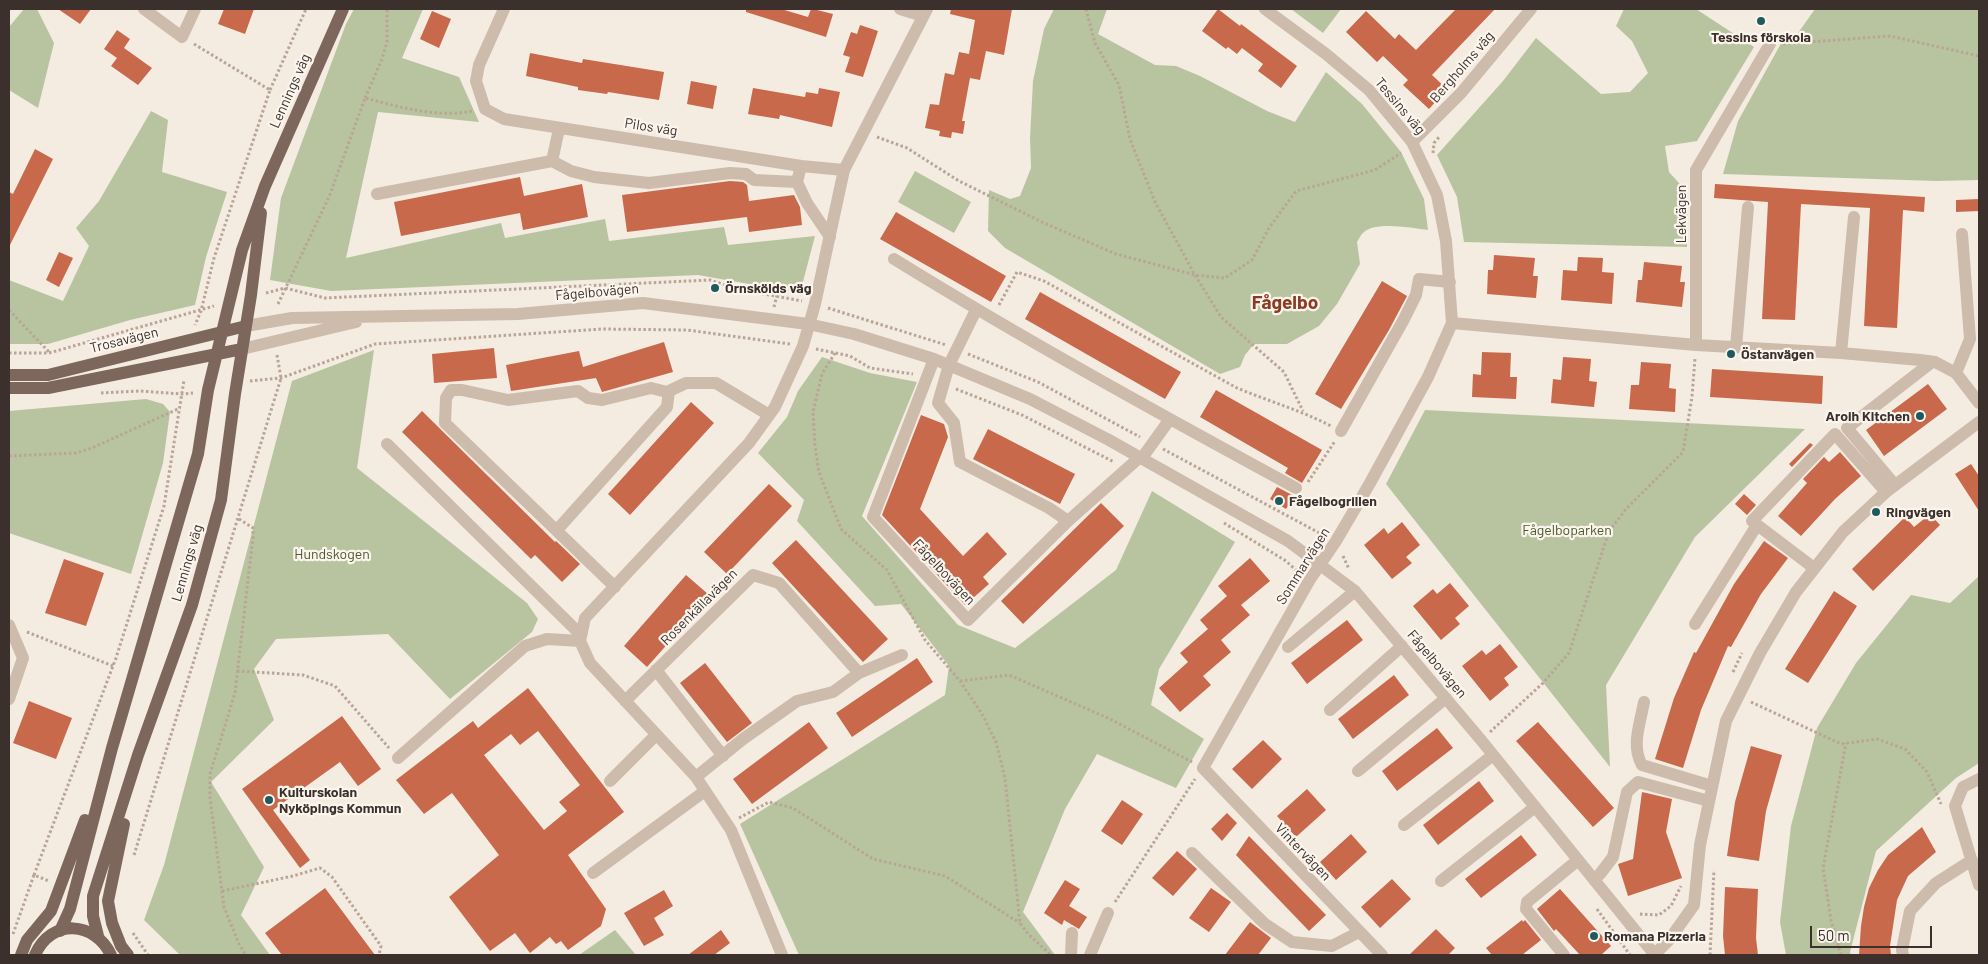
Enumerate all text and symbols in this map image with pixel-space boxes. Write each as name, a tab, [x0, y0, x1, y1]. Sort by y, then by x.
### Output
marker: Tessins förskola	[1755, 15, 1767, 27]
street label: Bergholms väg	[1426, 28, 1498, 106]
place label: Tessins förskola	[1711, 29, 1811, 45]
street label: Lennings väg	[266, 51, 314, 131]
street label: Tessins väg	[1371, 74, 1429, 138]
street label: Pilos väg	[623, 115, 679, 139]
street label: Lekvägen	[1673, 185, 1689, 243]
street label: Fågelbovägen	[554, 280, 640, 304]
place label: Örnskölds väg	[725, 280, 811, 296]
marker: Örnskölds väg	[709, 282, 721, 294]
district label: Fågelbo	[1252, 292, 1318, 314]
street label: Trosavägen	[88, 323, 160, 357]
place label: Östanvägen	[1741, 346, 1814, 362]
marker: Östanvägen	[1725, 348, 1737, 360]
place label: Aroih Kitchen	[1826, 408, 1910, 424]
marker: Aroih Kitchen	[1914, 410, 1926, 422]
place label: Fågelbogrillen	[1289, 493, 1377, 509]
marker: Fågelbogrillen	[1273, 495, 1285, 507]
place label: Ringvägen	[1886, 504, 1951, 520]
marker: Ringvägen	[1870, 506, 1882, 518]
street label: Lennings väg	[168, 522, 206, 604]
park label: Fågelboparken	[1522, 522, 1612, 538]
street label: Sommarvägen	[1273, 524, 1333, 608]
street label: Fågelbovägen	[909, 536, 979, 608]
park label: Hundskogen	[294, 546, 370, 562]
street label: Rosenkällavägen	[657, 565, 741, 649]
street label: Fågelbovägen	[1404, 626, 1470, 702]
place label: Kulturskolan Nyköpings Kommun	[279, 784, 401, 816]
marker: Kulturskolan Nyköpings Kommun	[263, 794, 275, 806]
street label: Vintervägen	[1271, 820, 1335, 884]
scale bar	[1813, 916, 1936, 948]
text: 50 m	[1818, 926, 1850, 944]
place label: Romana Pizzeria	[1604, 928, 1706, 944]
marker: Romana Pizzeria	[1588, 930, 1600, 942]

